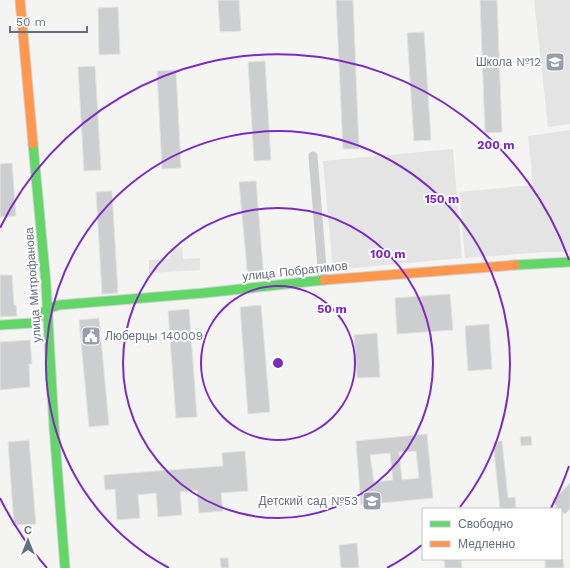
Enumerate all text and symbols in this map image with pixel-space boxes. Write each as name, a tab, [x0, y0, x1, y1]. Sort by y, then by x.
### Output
scale bar	[10, 8, 87, 34]
text: 50 m	[16, 15, 46, 29]
school or university icon: Школа №12	[544, 51, 566, 73]
place label: Школа №12	[476, 55, 541, 69]
text: 200 m	[477, 138, 515, 152]
text: 150 m	[425, 192, 459, 206]
street label: улица Митрофанова	[22, 227, 44, 343]
text: 100 m	[370, 247, 406, 261]
street label: улица Побратимов	[242, 259, 348, 283]
text: 50 m	[317, 302, 347, 316]
public building icon: Люберцы 140009	[80, 325, 102, 347]
place label: Люберцы 140009	[105, 329, 203, 343]
centre of rings	[271, 356, 285, 370]
school or university icon: Детский сад №53	[361, 490, 383, 512]
place label: Детский сад №53	[259, 494, 358, 508]
legend	[422, 508, 562, 560]
text: Свободно	[458, 517, 513, 531]
north arrow	[8, 520, 48, 560]
text: С	[24, 524, 32, 537]
text: Медленно	[458, 537, 515, 551]

